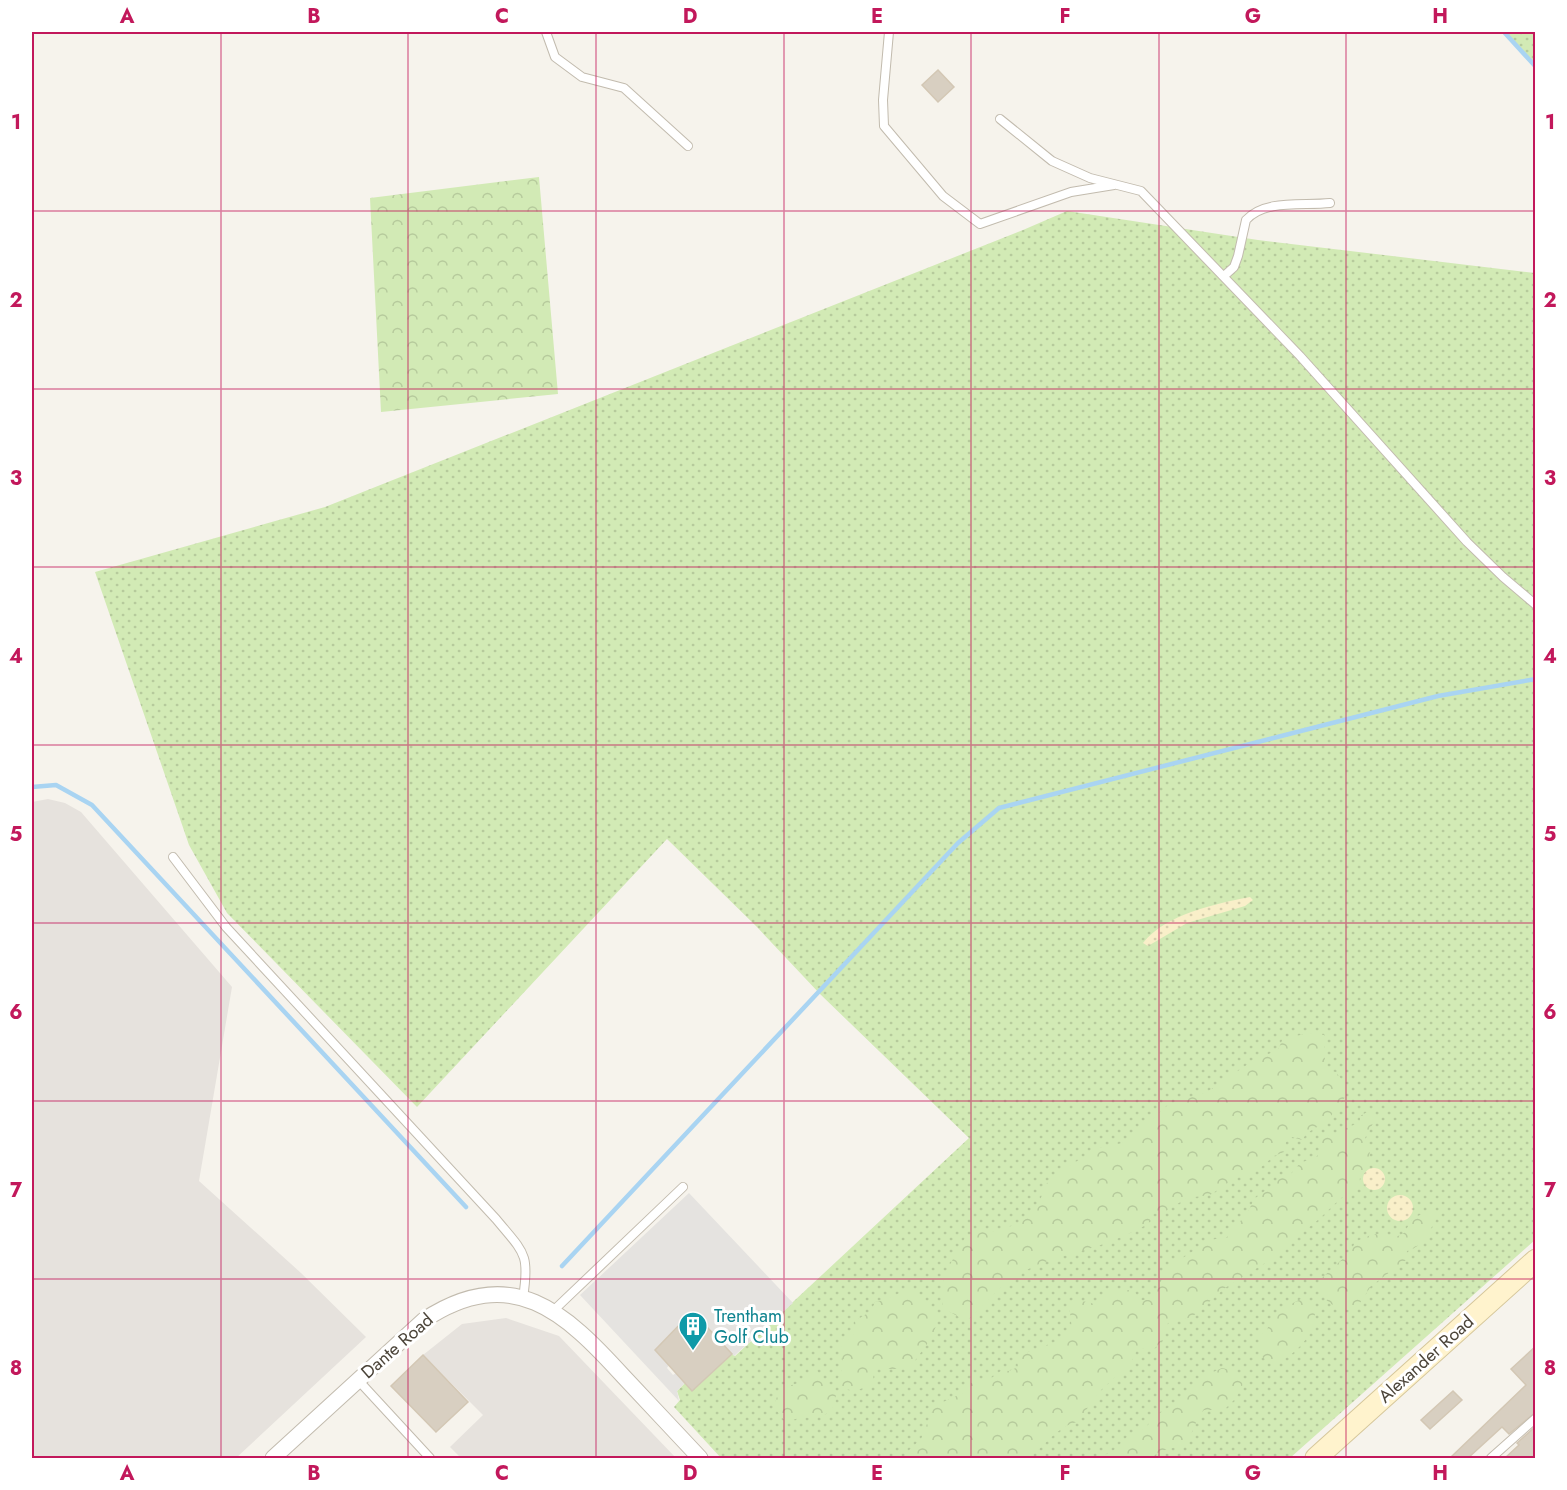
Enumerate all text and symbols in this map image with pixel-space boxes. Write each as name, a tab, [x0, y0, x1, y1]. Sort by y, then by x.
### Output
text: A	[119, 2, 135, 31]
text: B	[307, 2, 321, 31]
text: C	[495, 2, 509, 31]
text: D	[683, 2, 697, 31]
text: E	[871, 2, 883, 31]
text: F	[1059, 2, 1071, 31]
text: G	[1245, 2, 1261, 31]
text: H	[1432, 2, 1448, 31]
text: 1	[11, 108, 21, 137]
text: 1	[1545, 108, 1555, 137]
text: 2	[9, 286, 23, 315]
text: 2	[1543, 286, 1557, 315]
text: 3	[10, 464, 22, 493]
text: 3	[1544, 464, 1556, 493]
text: 4	[9, 642, 23, 671]
text: 4	[1543, 642, 1557, 671]
text: 5	[10, 820, 23, 849]
text: 5	[1544, 820, 1557, 849]
text: 6	[9, 998, 23, 1027]
text: 6	[1543, 998, 1557, 1027]
text: 7	[10, 1176, 23, 1205]
text: 7	[1544, 1176, 1557, 1205]
place label: Trentham Golf Club	[714, 1303, 789, 1350]
street label: Dante Road	[355, 1307, 439, 1385]
street label: Alexander Road	[1372, 1309, 1480, 1409]
building icon: Trentham Golf Club	[677, 1310, 709, 1352]
text: 8	[10, 1354, 22, 1383]
text: 8	[1544, 1354, 1556, 1383]
text: A	[119, 1459, 135, 1488]
text: B	[307, 1459, 321, 1488]
text: C	[495, 1459, 509, 1488]
text: D	[683, 1459, 697, 1488]
text: E	[871, 1459, 883, 1488]
text: F	[1059, 1459, 1071, 1488]
text: G	[1245, 1459, 1261, 1488]
text: H	[1432, 1459, 1448, 1488]

